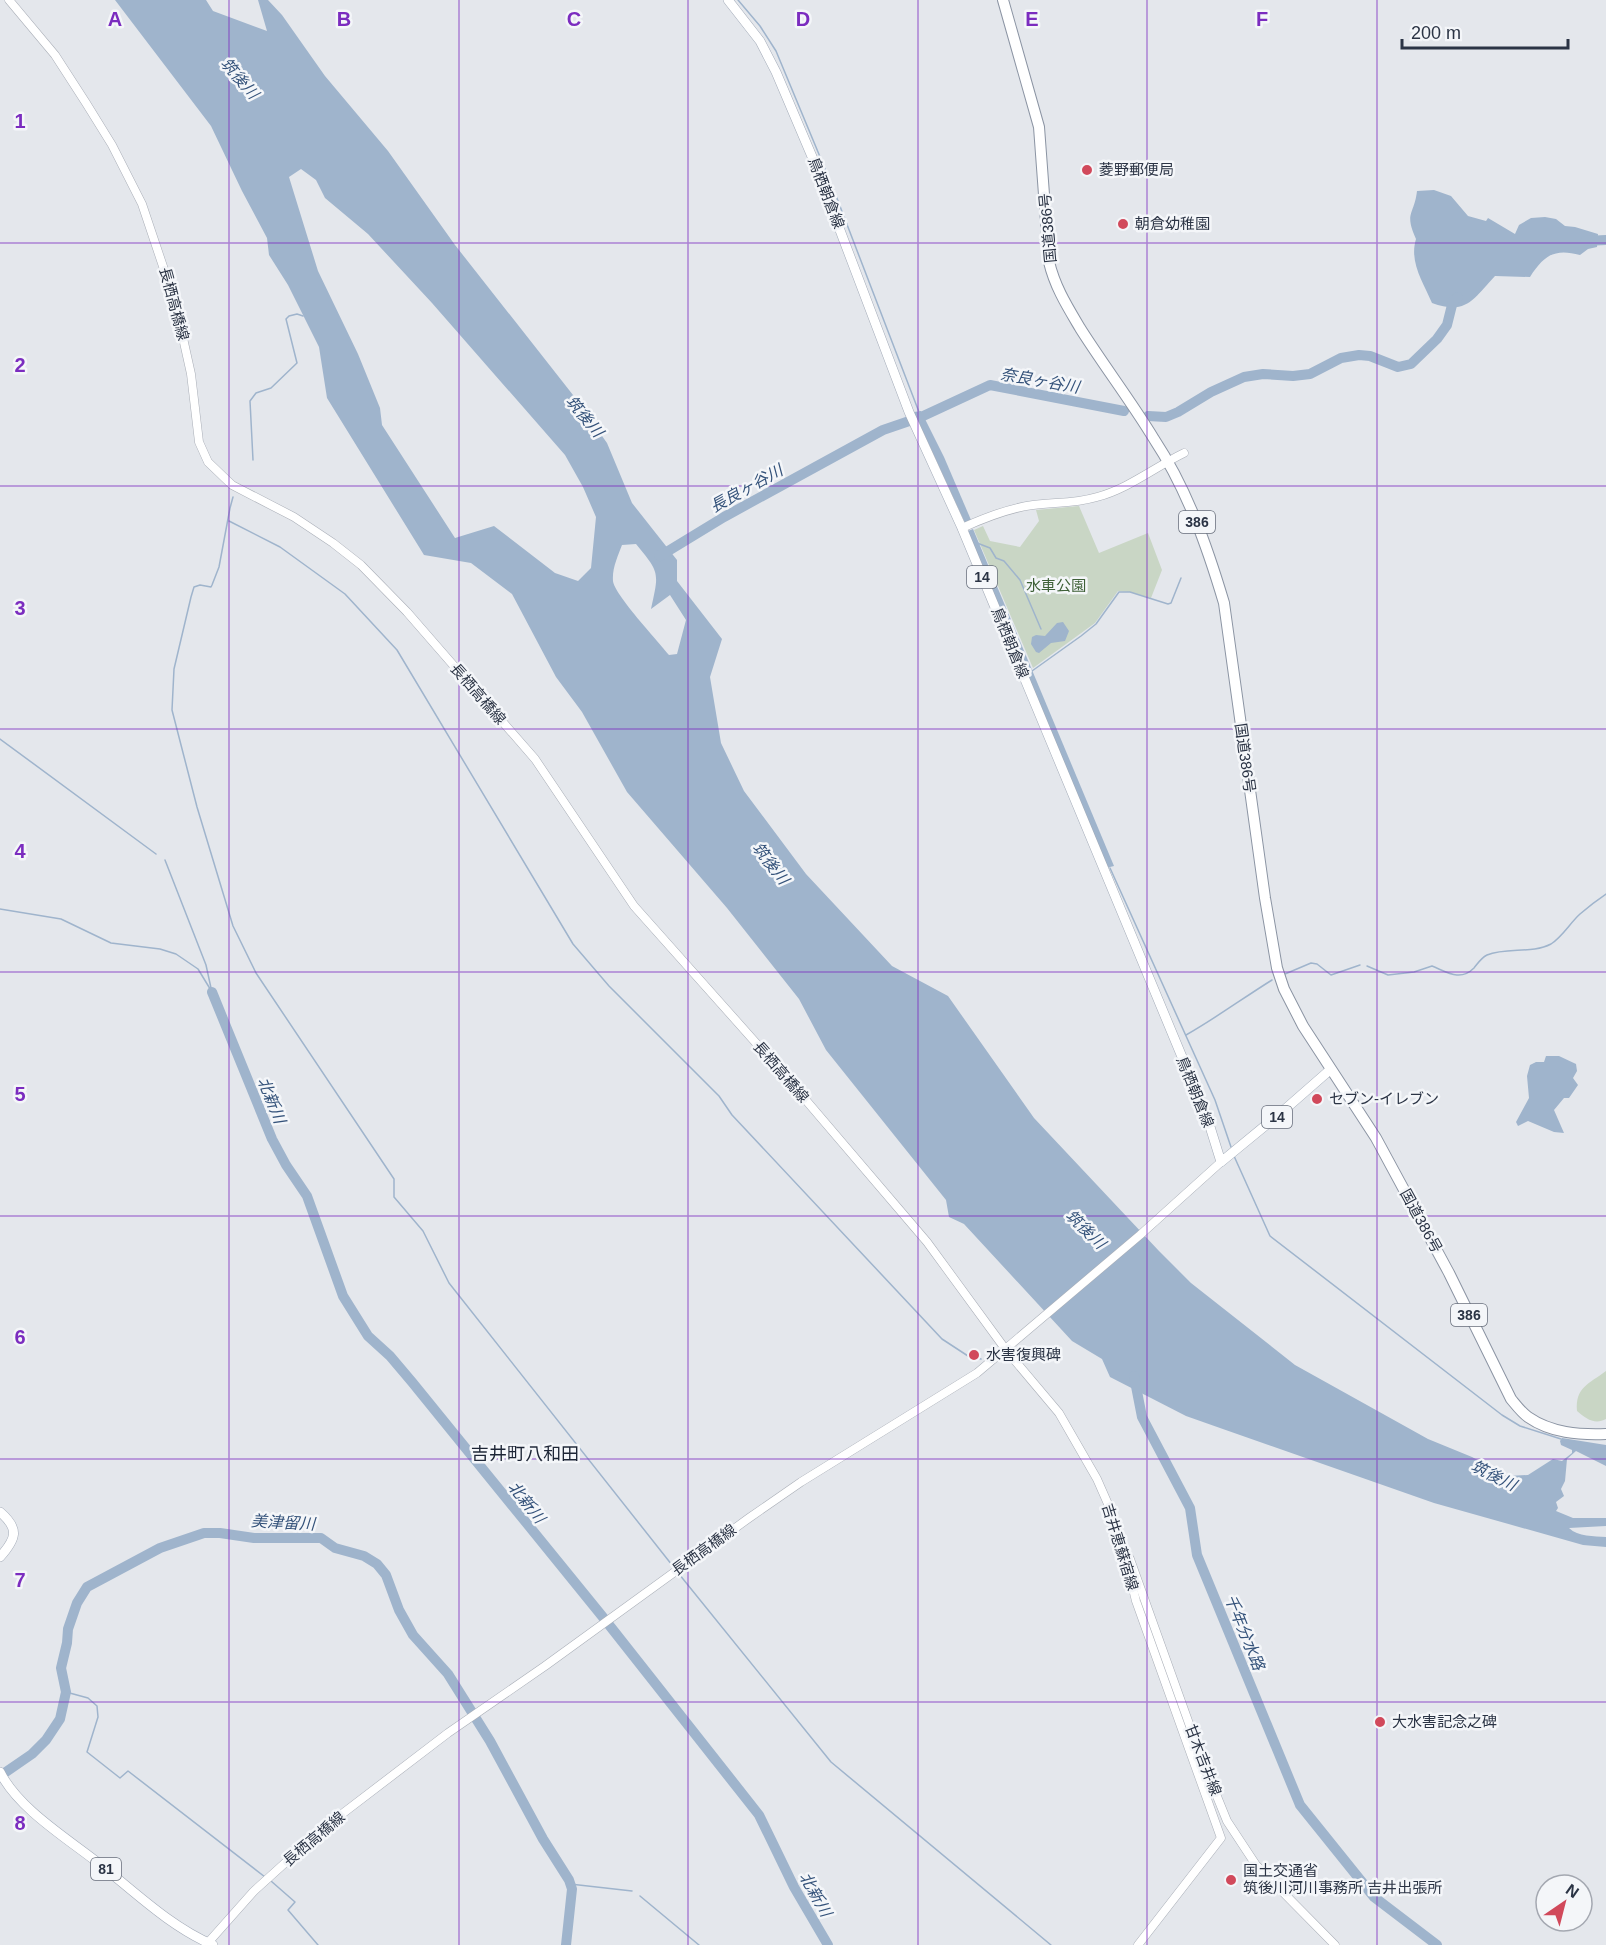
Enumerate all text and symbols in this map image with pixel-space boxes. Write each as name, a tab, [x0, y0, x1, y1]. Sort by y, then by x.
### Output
text: A	[108, 8, 122, 30]
text: B	[337, 8, 351, 30]
text: C	[567, 8, 581, 30]
text: D	[796, 8, 810, 30]
text: E	[1025, 8, 1039, 30]
text: F	[1256, 8, 1268, 30]
scale bar	[1402, 12, 1568, 50]
text: 200 m	[1411, 23, 1461, 43]
water label: 筑後川	[217, 55, 263, 104]
text: 1	[14, 110, 26, 132]
street label: 鳥栖朝倉線	[805, 155, 848, 231]
place label: 菱野郵便局	[1099, 161, 1174, 178]
marker: 菱野郵便局	[1080, 163, 1094, 177]
street label: 国道386号	[1036, 192, 1059, 264]
place label: 朝倉幼稚園	[1135, 215, 1210, 232]
marker: 朝倉幼稚園	[1116, 217, 1130, 231]
street label: 長栖高橋線	[157, 265, 192, 342]
text: 2	[14, 354, 26, 376]
water label: 奈良ヶ谷川	[999, 365, 1083, 396]
water label: 筑後川	[563, 392, 608, 442]
water label: 長良ヶ谷川	[707, 461, 787, 515]
road number: 386	[1179, 511, 1215, 533]
road number: 14	[967, 566, 997, 588]
park label: 水車公園	[1026, 577, 1086, 594]
text: 3	[14, 597, 26, 619]
street label: 鳥栖朝倉線	[989, 605, 1032, 681]
street label: 長栖高橋線	[447, 660, 509, 728]
street label: 国道386号	[1232, 722, 1259, 794]
water label: 筑後川	[749, 839, 793, 889]
text: 4	[14, 840, 26, 862]
street label: 長栖高橋線	[750, 1038, 812, 1106]
street label: 鳥栖朝倉線	[1174, 1054, 1217, 1130]
water label: 北新川	[255, 1075, 289, 1127]
text: 5	[14, 1083, 26, 1105]
place label: セブン-イレブン	[1329, 1090, 1439, 1107]
marker: セブン-イレブン	[1310, 1092, 1324, 1106]
road number: 14	[1262, 1106, 1292, 1128]
street label: 国道386号	[1397, 1186, 1446, 1256]
water label: 筑後川	[1062, 1207, 1110, 1254]
road number: 386	[1451, 1304, 1487, 1326]
text: 6	[14, 1326, 26, 1348]
place label: 水害復興碑	[986, 1346, 1061, 1363]
marker: 水害復興碑	[967, 1348, 981, 1362]
district label: 吉井町八和田	[471, 1444, 579, 1464]
water label: 筑後川	[1468, 1457, 1521, 1494]
water label: 北新川	[505, 1478, 550, 1528]
street label: 吉井恵蘇宿線	[1099, 1501, 1142, 1592]
water label: 美津留川	[251, 1512, 317, 1533]
street label: 長栖高橋線	[668, 1521, 739, 1579]
text: 7	[14, 1569, 26, 1591]
water label: 千年分水路	[1222, 1592, 1268, 1674]
place label: 大水害記念之碑	[1392, 1713, 1497, 1730]
marker: 大水害記念之碑	[1373, 1715, 1387, 1729]
street label: 甘木吉井線	[1182, 1722, 1225, 1798]
street label: 長栖高橋線	[279, 1808, 348, 1869]
text: 8	[14, 1812, 26, 1834]
road number: 81	[91, 1858, 121, 1880]
place label: 国土交通省 筑後川河川事務所 吉井出張所	[1243, 1862, 1442, 1896]
water label: 北新川	[796, 1869, 836, 1921]
marker: 国土交通省 筑後川河川事務所 吉井出張所	[1224, 1873, 1238, 1887]
north arrow	[1534, 1873, 1594, 1933]
text: N	[1563, 1881, 1582, 1901]

